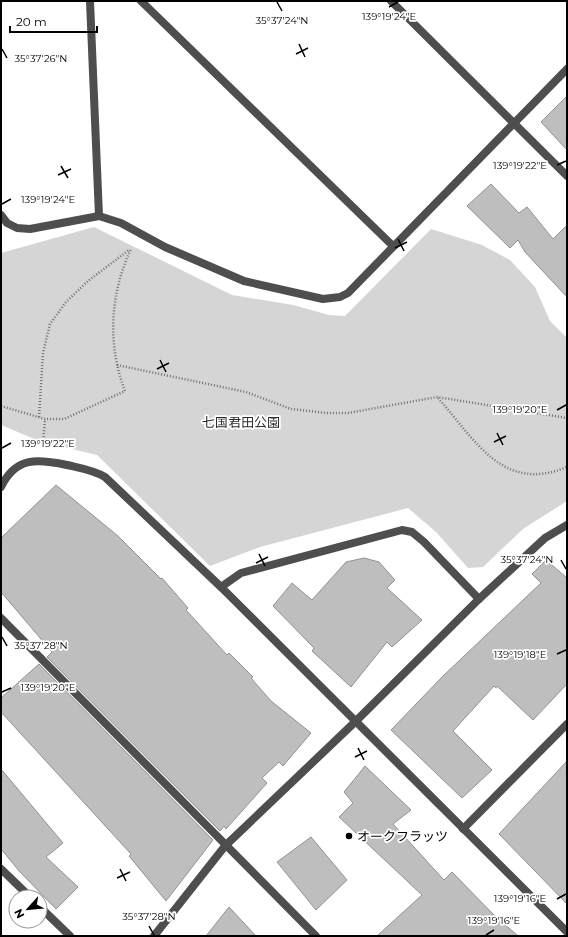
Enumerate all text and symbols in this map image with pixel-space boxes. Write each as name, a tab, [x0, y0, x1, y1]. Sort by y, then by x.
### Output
scale bar	[10, 8, 97, 34]
text: 139°19'24"E	[362, 10, 416, 23]
text: 20 m	[16, 14, 47, 29]
text: 35°37'24"N	[256, 14, 309, 27]
text: 35°37'26"N	[15, 52, 67, 65]
text: 139°19'22"E	[493, 159, 547, 172]
text: 139°19'24"E	[21, 193, 75, 206]
text: 139°19'20"E	[493, 403, 548, 416]
park label: 七国君田公園	[202, 414, 280, 430]
text: 139°19'22"E	[21, 437, 75, 450]
text: 35°37'24"N	[501, 553, 554, 566]
text: 35°37'28"N	[14, 639, 68, 652]
text: 139°19'18"E	[494, 648, 547, 661]
text: 139°19'20"E	[21, 681, 76, 694]
place label: オークフラッツ	[357, 828, 448, 844]
marker: オークフラッツ	[344, 831, 354, 841]
north arrow	[8, 889, 48, 929]
text: 139°19'16"E	[494, 892, 546, 905]
text: N	[11, 906, 27, 921]
text: 35°37'28"N	[122, 910, 176, 923]
text: 139°19'16"E	[468, 914, 520, 927]

